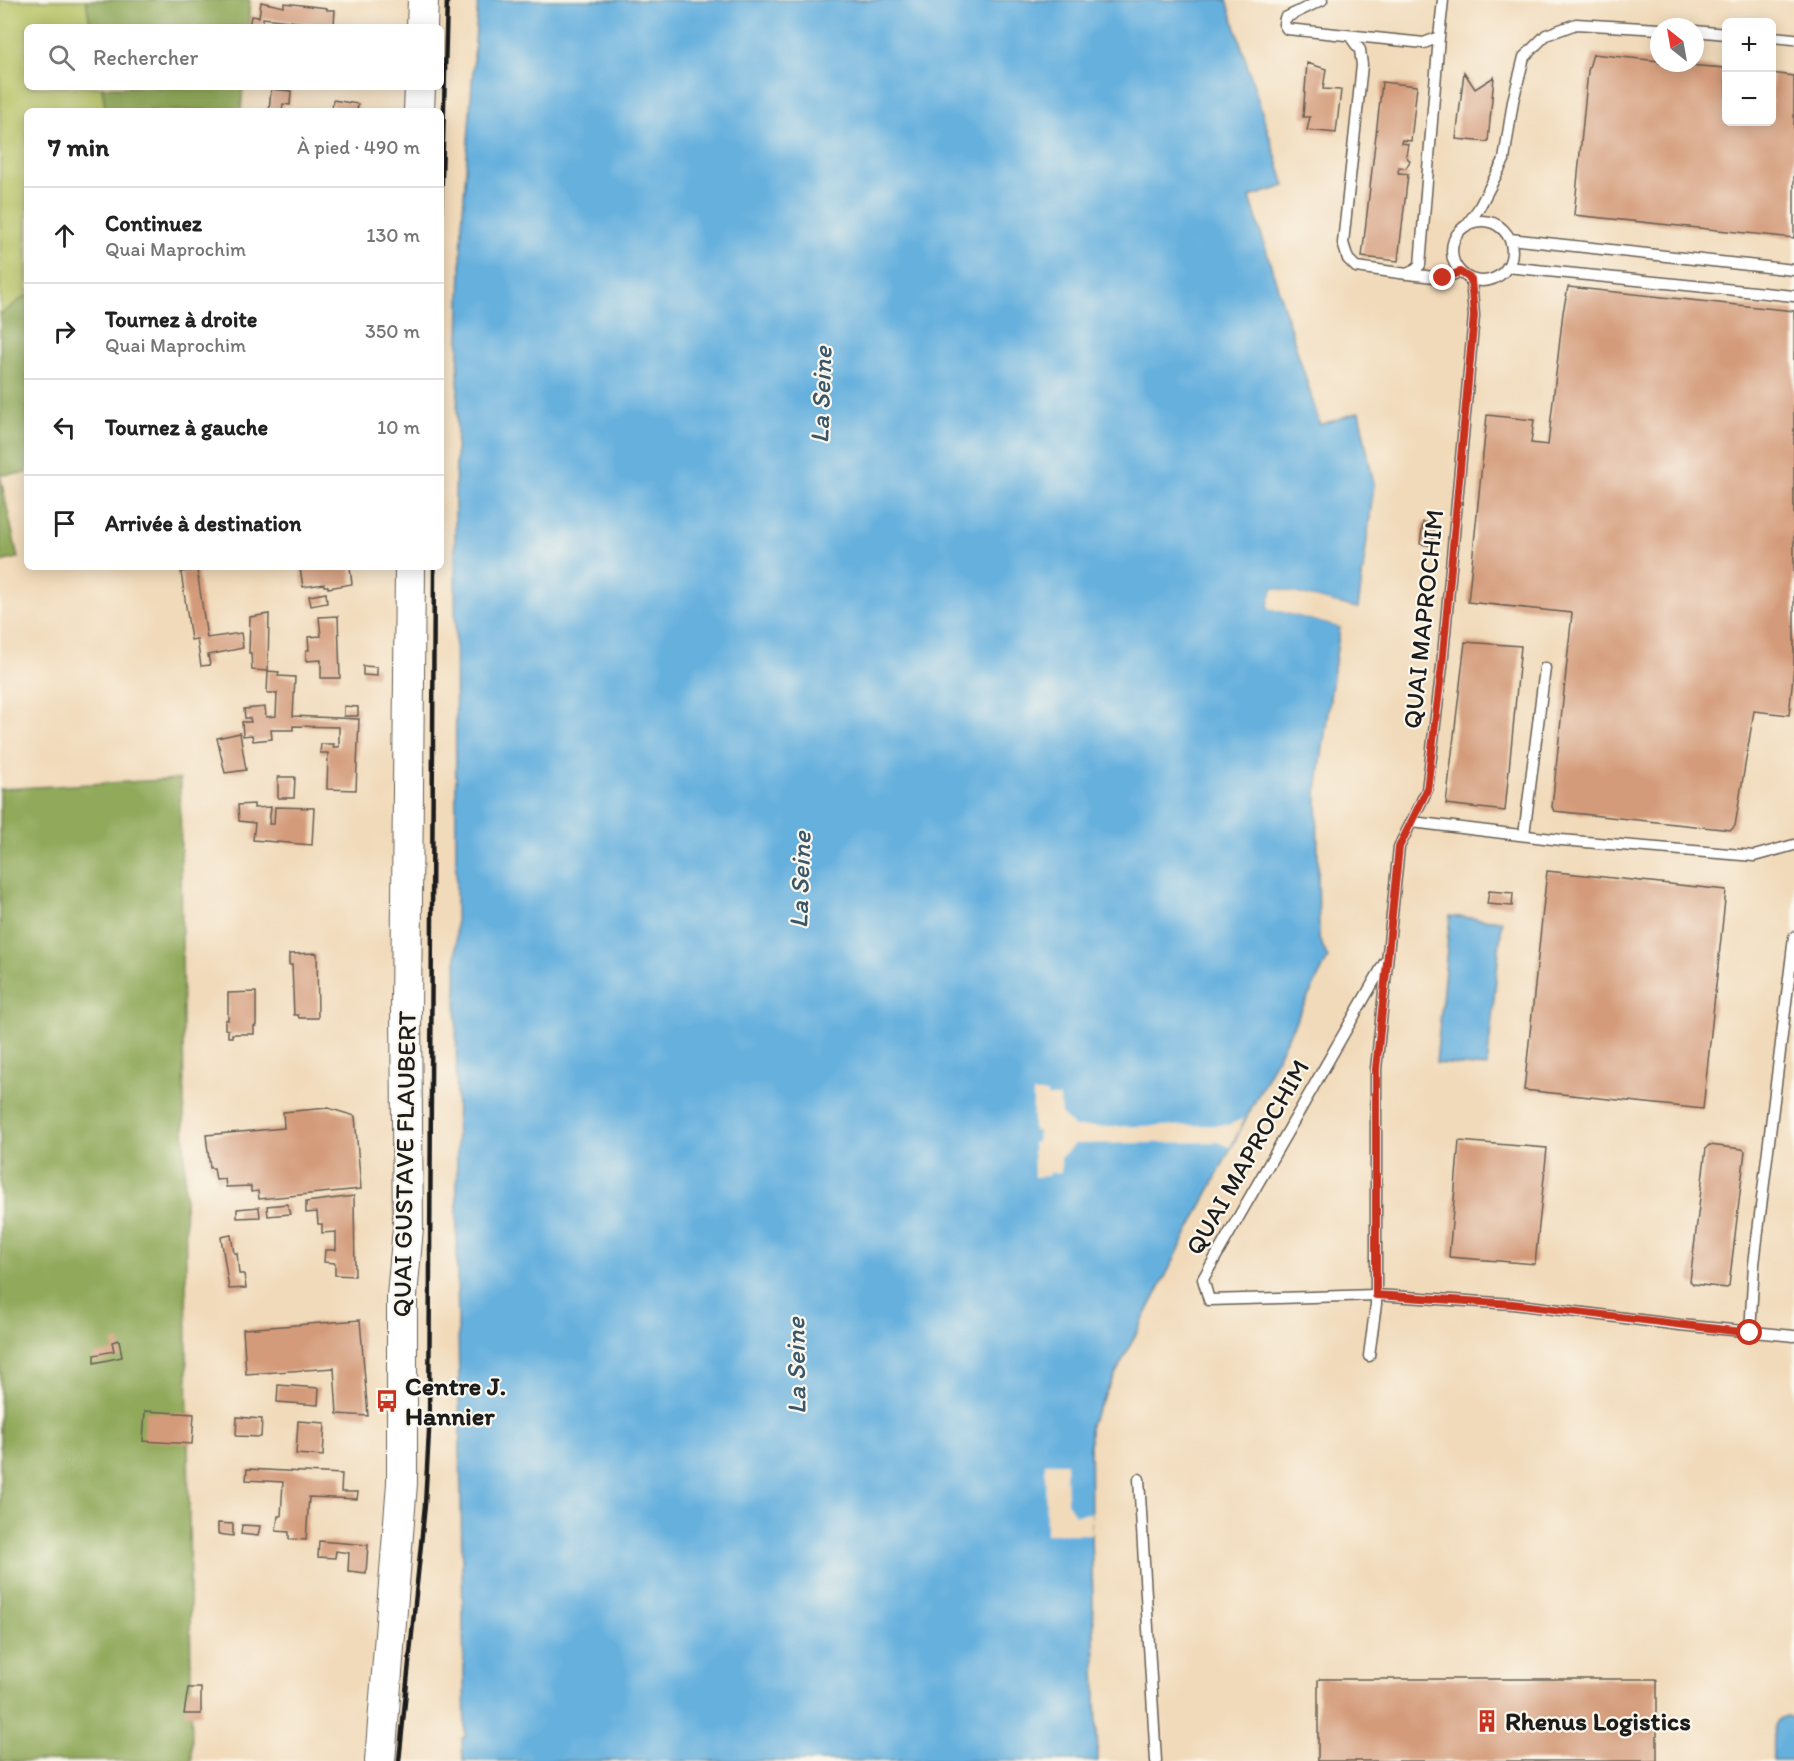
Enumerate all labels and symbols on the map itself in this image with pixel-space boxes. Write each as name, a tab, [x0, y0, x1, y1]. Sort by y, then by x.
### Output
north arrow	[1650, 18, 1704, 72]
route end	[1429, 264, 1455, 290]
water label: La Seine	[802, 345, 839, 444]
street label: QUAI MAPROCHIM	[1396, 508, 1450, 730]
water label: La Seine	[781, 830, 818, 929]
street label: QUAI GUSTAVE FLAUBERT	[385, 1010, 423, 1318]
street label: QUAI MAPROCHIM	[1178, 1054, 1316, 1260]
water label: La Seine	[778, 1316, 813, 1415]
route start	[1736, 1319, 1762, 1345]
place label: Centre J. Hannier	[405, 1370, 506, 1432]
bus stop icon: Centre J. Hannier	[374, 1388, 400, 1414]
place label: Rhenus Logistics	[1505, 1705, 1691, 1737]
building icon: Rhenus Logistics	[1474, 1708, 1500, 1734]

